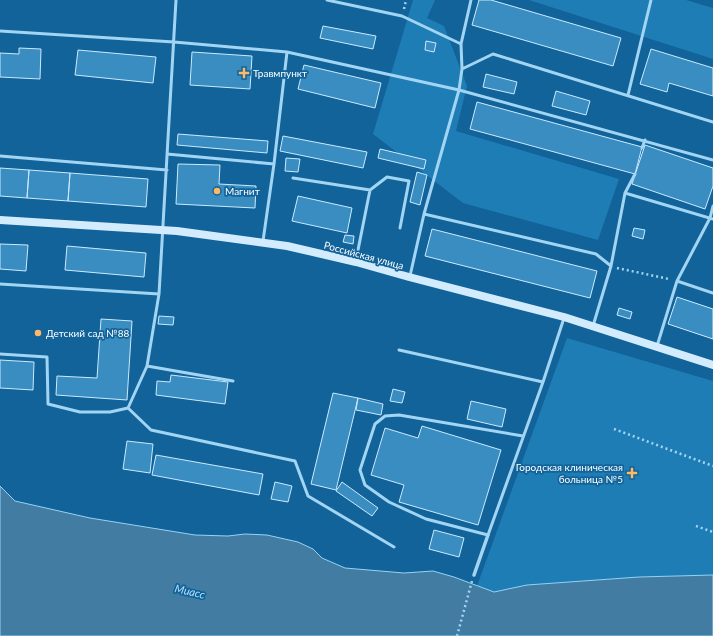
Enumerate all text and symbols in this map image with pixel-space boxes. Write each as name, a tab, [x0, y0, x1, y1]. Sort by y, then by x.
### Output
marker: Травмпункт	[238, 67, 250, 79]
place label: Травмпункт	[253, 67, 307, 79]
place label: Магнит	[225, 185, 260, 197]
marker: Магнит	[212, 186, 222, 196]
street label: Российская улица	[323, 239, 405, 271]
place label: Детский сад №88	[46, 327, 129, 339]
marker: Детский сад №88	[33, 328, 43, 338]
place label: Городская клиническая больница №5	[516, 461, 623, 485]
marker: Городская клиническая больница №5	[626, 467, 638, 479]
water label: Миасс	[174, 581, 206, 601]

